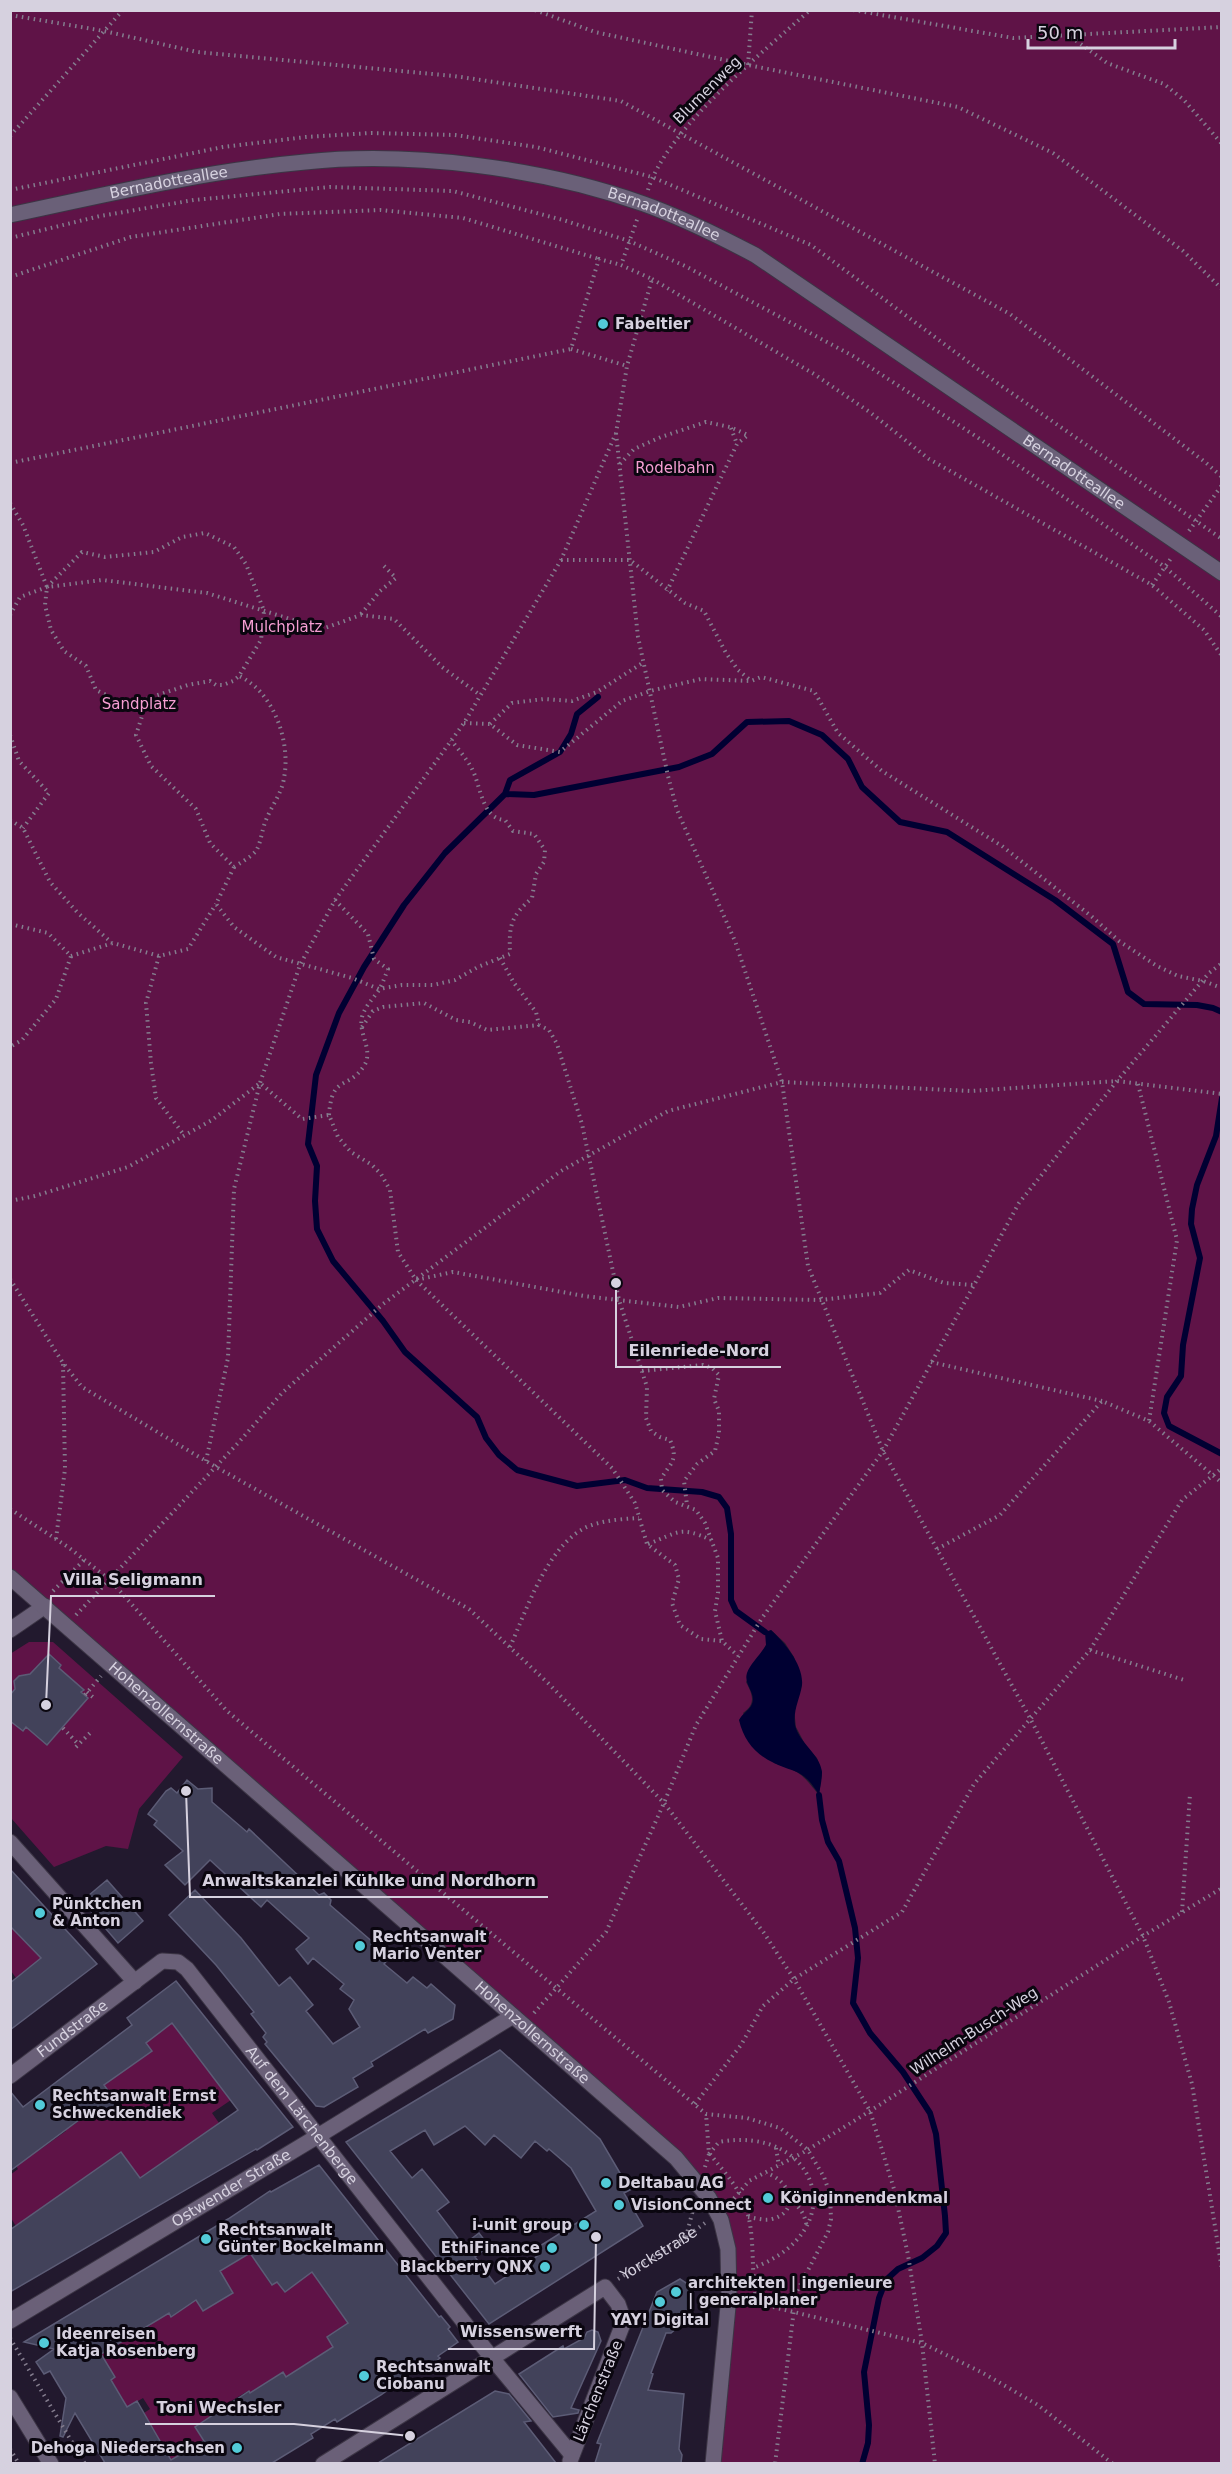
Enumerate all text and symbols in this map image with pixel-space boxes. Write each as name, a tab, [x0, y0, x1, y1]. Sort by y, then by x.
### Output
scale bar	[1028, 12, 1175, 50]
text: 50 m	[1037, 22, 1083, 43]
street label: Blumenweg	[669, 52, 745, 128]
street label: Bernadotteallee	[108, 163, 229, 202]
street label: Bernadotteallee	[605, 184, 723, 245]
place label: Fabeltier	[615, 315, 691, 333]
marker: Fabeltier	[596, 317, 610, 331]
street label: Bernadotteallee	[1019, 431, 1128, 513]
park label: Rodelbahn	[635, 459, 715, 477]
park label: Mulchplatz	[241, 618, 323, 636]
park label: Sandplatz	[102, 695, 176, 713]
callout: Eilenriede-Nord	[616, 1333, 781, 1367]
text: Eilenriede-Nord	[628, 1341, 770, 1360]
callout: Villa Seligmann	[51, 1562, 215, 1596]
text: Villa Seligmann	[63, 1570, 203, 1589]
street label: Hohenzollernstraße	[105, 1658, 227, 1768]
callout: Anwaltskanzlei Kühlke und Nordhorn	[190, 1863, 548, 1897]
text: Anwaltskanzlei Kühlke und Nordhorn	[202, 1871, 536, 1890]
place label: Pünktchen & Anton	[52, 1895, 142, 1930]
marker: Pünktchen & Anton	[33, 1906, 47, 1920]
place label: Rechtsanwalt Mario Venter	[372, 1928, 487, 1963]
marker: Rechtsanwalt Mario Venter	[353, 1939, 367, 1953]
street label: Hohenzollernstraße	[471, 1978, 593, 2088]
street label: Wilhelm-Busch-Weg	[907, 1983, 1041, 2079]
street label: Fundstraße	[33, 1996, 111, 2062]
street label: Auf dem Lärchenberge	[242, 2042, 362, 2188]
place label: Rechtsanwalt Ernst Schweckendiek	[52, 2087, 216, 2122]
marker: Rechtsanwalt Ernst Schweckendiek	[33, 2098, 47, 2112]
street label: Ostwender Straße	[168, 2145, 294, 2231]
place label: Deltabau AG	[618, 2174, 724, 2192]
marker: Deltabau AG	[599, 2176, 613, 2190]
place label: Königinnendenkmal	[780, 2189, 948, 2207]
marker: Königinnendenkmal	[761, 2191, 775, 2205]
place label: VisionConnect	[631, 2196, 751, 2214]
marker: VisionConnect	[612, 2198, 626, 2212]
place label: i-unit group	[472, 2216, 572, 2234]
marker: i-unit group	[577, 2218, 591, 2232]
place label: Rechtsanwalt Günter Bockelmann	[218, 2221, 384, 2256]
street label: Yorckstraße	[616, 2223, 701, 2285]
marker: Rechtsanwalt Günter Bockelmann	[199, 2232, 213, 2246]
place label: EthiFinance	[441, 2239, 540, 2257]
marker: EthiFinance	[545, 2241, 559, 2255]
place label: Blackberry QNX	[400, 2258, 533, 2276]
marker: Blackberry QNX	[538, 2260, 552, 2274]
place label: architekten | ingenieure | generalplaner	[688, 2274, 892, 2310]
marker: architekten | ingenieure | generalplaner	[669, 2285, 683, 2299]
marker: YAY! Digital	[653, 2295, 667, 2309]
place label: YAY! Digital	[610, 2311, 709, 2329]
callout: Wissenswerft	[448, 2315, 594, 2349]
text: Wissenswerft	[460, 2322, 582, 2341]
place label: Ideenreisen Katja Rosenberg	[56, 2325, 196, 2360]
marker: Ideenreisen Katja Rosenberg	[37, 2336, 51, 2350]
street label: Lärchenstraße	[569, 2338, 627, 2444]
place label: Rechtsanwalt Ciobanu	[376, 2358, 491, 2393]
marker: Rechtsanwalt Ciobanu	[357, 2369, 371, 2383]
callout: Toni Wechsler	[145, 2390, 294, 2424]
text: Toni Wechsler	[157, 2398, 282, 2417]
place label: Dehoga Niedersachsen	[31, 2439, 225, 2457]
marker: Dehoga Niedersachsen	[230, 2441, 244, 2455]

